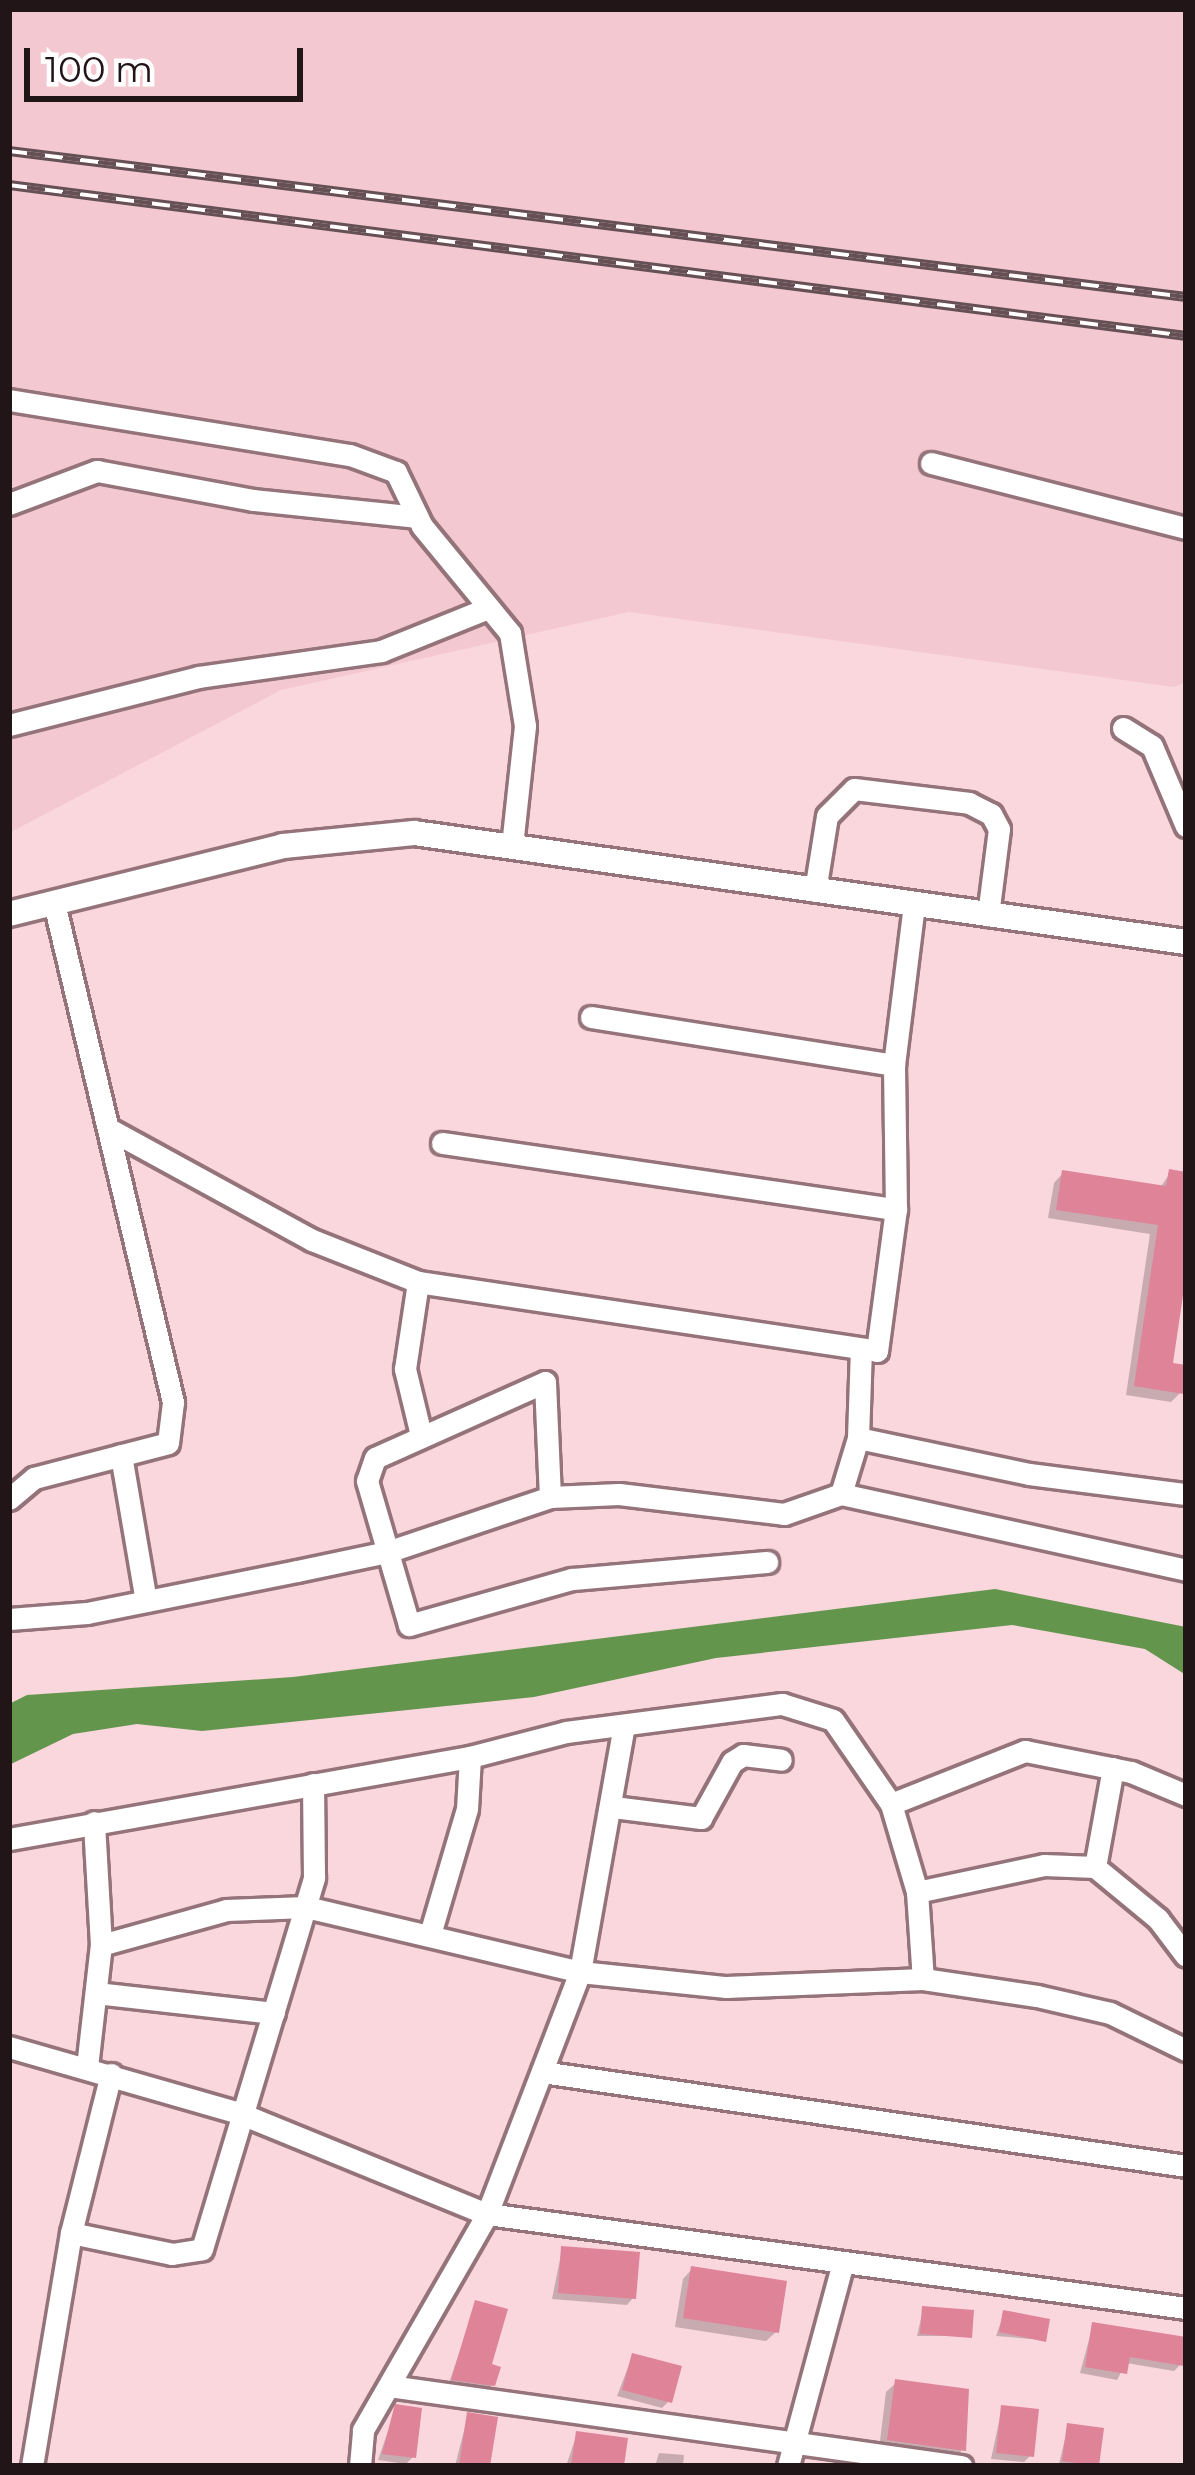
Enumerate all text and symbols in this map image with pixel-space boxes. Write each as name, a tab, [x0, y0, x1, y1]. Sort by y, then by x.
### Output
scale bar	[30, 24, 309, 98]
text: 100 m	[45, 47, 153, 91]

